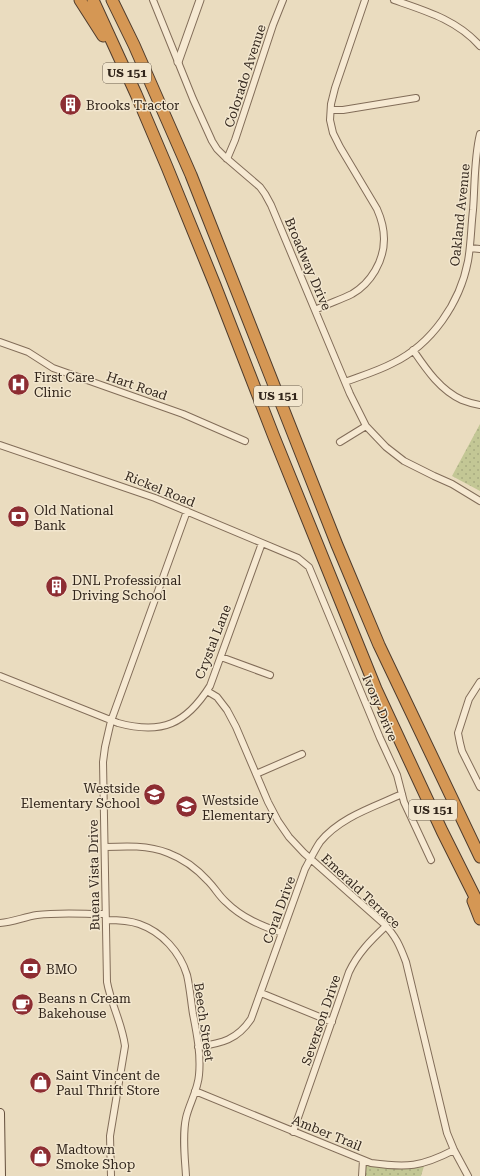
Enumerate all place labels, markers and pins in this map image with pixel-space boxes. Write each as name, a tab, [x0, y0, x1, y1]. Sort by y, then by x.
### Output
building icon: Brooks Tractor	[58, 92, 84, 118]
place label: Brooks Tractor	[86, 98, 180, 113]
place label: First Care Clinic	[34, 370, 94, 400]
hospital icon: First Care Clinic	[6, 371, 32, 397]
place label: Old National Bank	[34, 503, 114, 533]
bank icon: Old National Bank	[5, 504, 31, 530]
place label: DNL Professional Driving School	[72, 573, 181, 603]
building icon: DNL Professional Driving School	[44, 574, 70, 600]
place label: Westside Elementary School	[21, 781, 140, 811]
school or university icon: Westside Elementary School	[142, 782, 168, 808]
place label: Westside Elementary	[202, 793, 274, 823]
school or university icon: Westside Elementary	[174, 794, 200, 820]
bank icon: BMO	[18, 956, 44, 982]
place label: BMO	[46, 962, 77, 977]
place label: Beans n Cream Bakehouse	[38, 991, 131, 1021]
cafe icon: Beans n Cream Bakehouse	[10, 992, 36, 1018]
place label: Saint Vincent de Paul Thrift Store	[56, 1068, 160, 1098]
shop icon: Saint Vincent de Paul Thrift Store	[28, 1069, 54, 1095]
place label: Madtown Smoke Shop	[56, 1142, 135, 1172]
shop icon: Madtown Smoke Shop	[28, 1143, 54, 1169]

